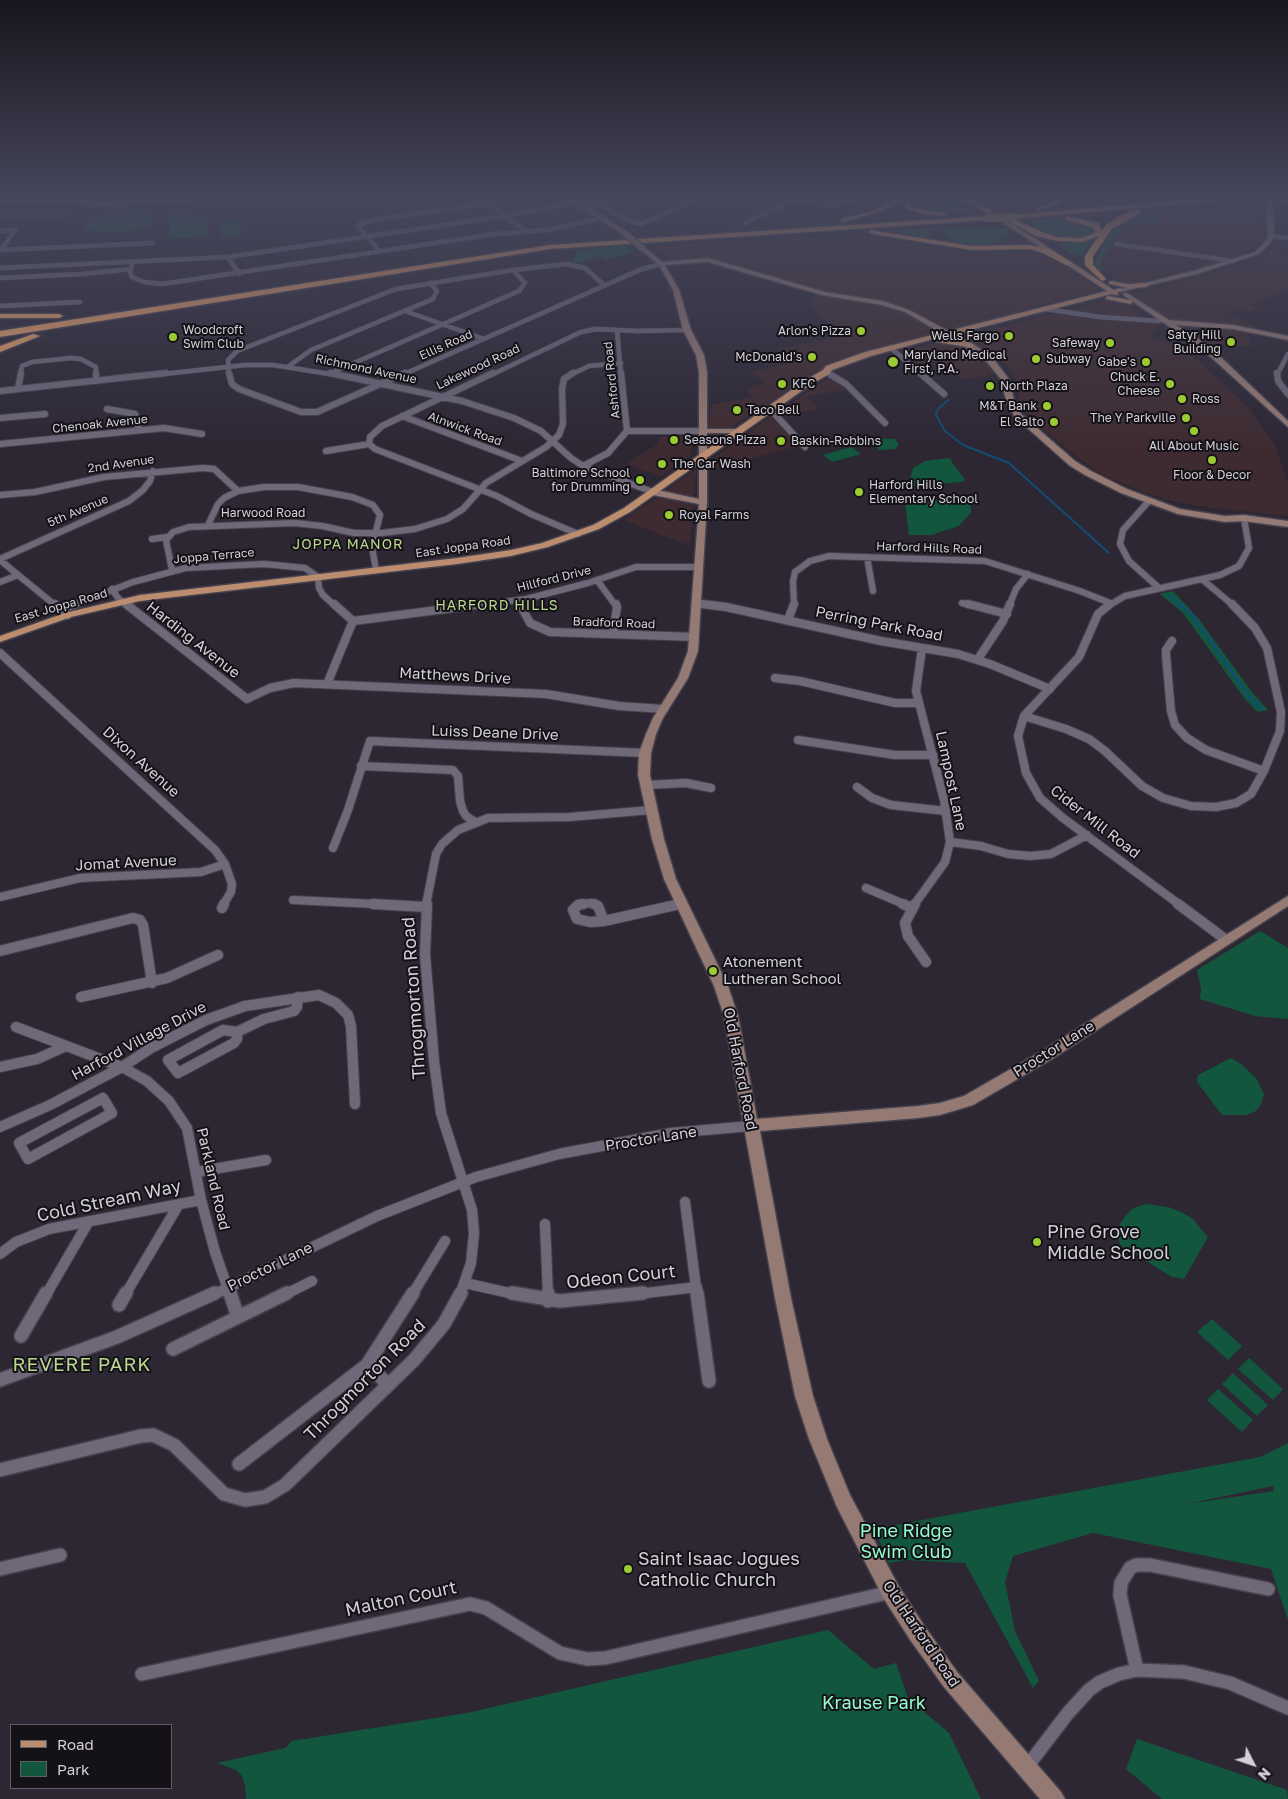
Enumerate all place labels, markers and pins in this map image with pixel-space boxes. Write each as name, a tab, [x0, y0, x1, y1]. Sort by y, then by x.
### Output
place label: Woodcroft Swim Club	[183, 323, 244, 351]
place label: Arlon's Pizza	[778, 324, 851, 338]
marker: Arlon's Pizza	[855, 325, 867, 337]
place label: Satyr Hill Building	[1167, 328, 1221, 356]
place label: Wells Fargo	[931, 329, 999, 343]
marker: Wells Fargo	[1003, 330, 1015, 342]
marker: Woodcroft Swim Club	[167, 331, 179, 343]
place label: Safeway	[1052, 336, 1100, 350]
marker: Satyr Hill Building	[1225, 336, 1237, 348]
marker: Safeway	[1104, 337, 1116, 349]
place label: Maryland Medical First, P.A.	[904, 348, 1006, 376]
place label: McDonald's	[735, 350, 802, 364]
marker: McDonald's	[806, 351, 818, 363]
place label: Subway	[1046, 352, 1091, 366]
marker: Subway	[1030, 353, 1042, 365]
marker: Maryland Medical First, P.A.	[886, 355, 900, 369]
place label: Gabe's	[1098, 355, 1136, 369]
marker: Gabe's	[1140, 356, 1152, 368]
place label: Chuck E. Cheese	[1110, 370, 1160, 398]
place label: KFC	[792, 377, 816, 391]
marker: KFC	[776, 378, 788, 390]
marker: Chuck E. Cheese	[1164, 378, 1176, 390]
place label: North Plaza	[1000, 379, 1068, 393]
marker: North Plaza	[984, 380, 996, 392]
place label: Ross	[1192, 392, 1220, 406]
marker: Ross	[1176, 393, 1188, 405]
place label: M&T Bank	[979, 399, 1037, 413]
marker: M&T Bank	[1041, 400, 1053, 412]
place label: Taco Bell	[747, 403, 800, 417]
marker: Taco Bell	[731, 404, 743, 416]
place label: The Y Parkville	[1090, 411, 1176, 425]
marker: The Y Parkville	[1180, 412, 1192, 424]
place label: El Salto	[1000, 415, 1044, 429]
marker: El Salto	[1048, 416, 1060, 428]
marker: All About Music	[1188, 425, 1200, 437]
place label: Seasons Pizza	[684, 433, 766, 447]
marker: Seasons Pizza	[668, 434, 680, 446]
place label: Baskin-Robbins	[791, 434, 881, 448]
marker: Baskin-Robbins	[775, 435, 787, 447]
place label: All About Music	[1149, 439, 1239, 453]
marker: Floor & Decor	[1206, 454, 1218, 466]
place label: The Car Wash	[672, 457, 751, 471]
marker: The Car Wash	[656, 458, 668, 470]
place label: Baltimore School for Drumming	[531, 466, 630, 494]
place label: Floor & Decor	[1173, 468, 1251, 482]
marker: Baltimore School for Drumming	[634, 474, 646, 486]
place label: Harford Hills Elementary School	[869, 478, 978, 506]
marker: Harford Hills Elementary School	[853, 486, 865, 498]
place label: Royal Farms	[679, 508, 749, 522]
marker: Royal Farms	[663, 509, 675, 521]
place label: Atonement Lutheran School	[723, 953, 841, 988]
marker: Atonement Lutheran School	[707, 965, 719, 977]
place label: Pine Grove Middle School	[1047, 1221, 1170, 1264]
marker: Pine Grove Middle School	[1031, 1236, 1043, 1248]
place label: Saint Isaac Jogues Catholic Church	[638, 1548, 800, 1590]
marker: Saint Isaac Jogues Catholic Church	[622, 1563, 634, 1575]

